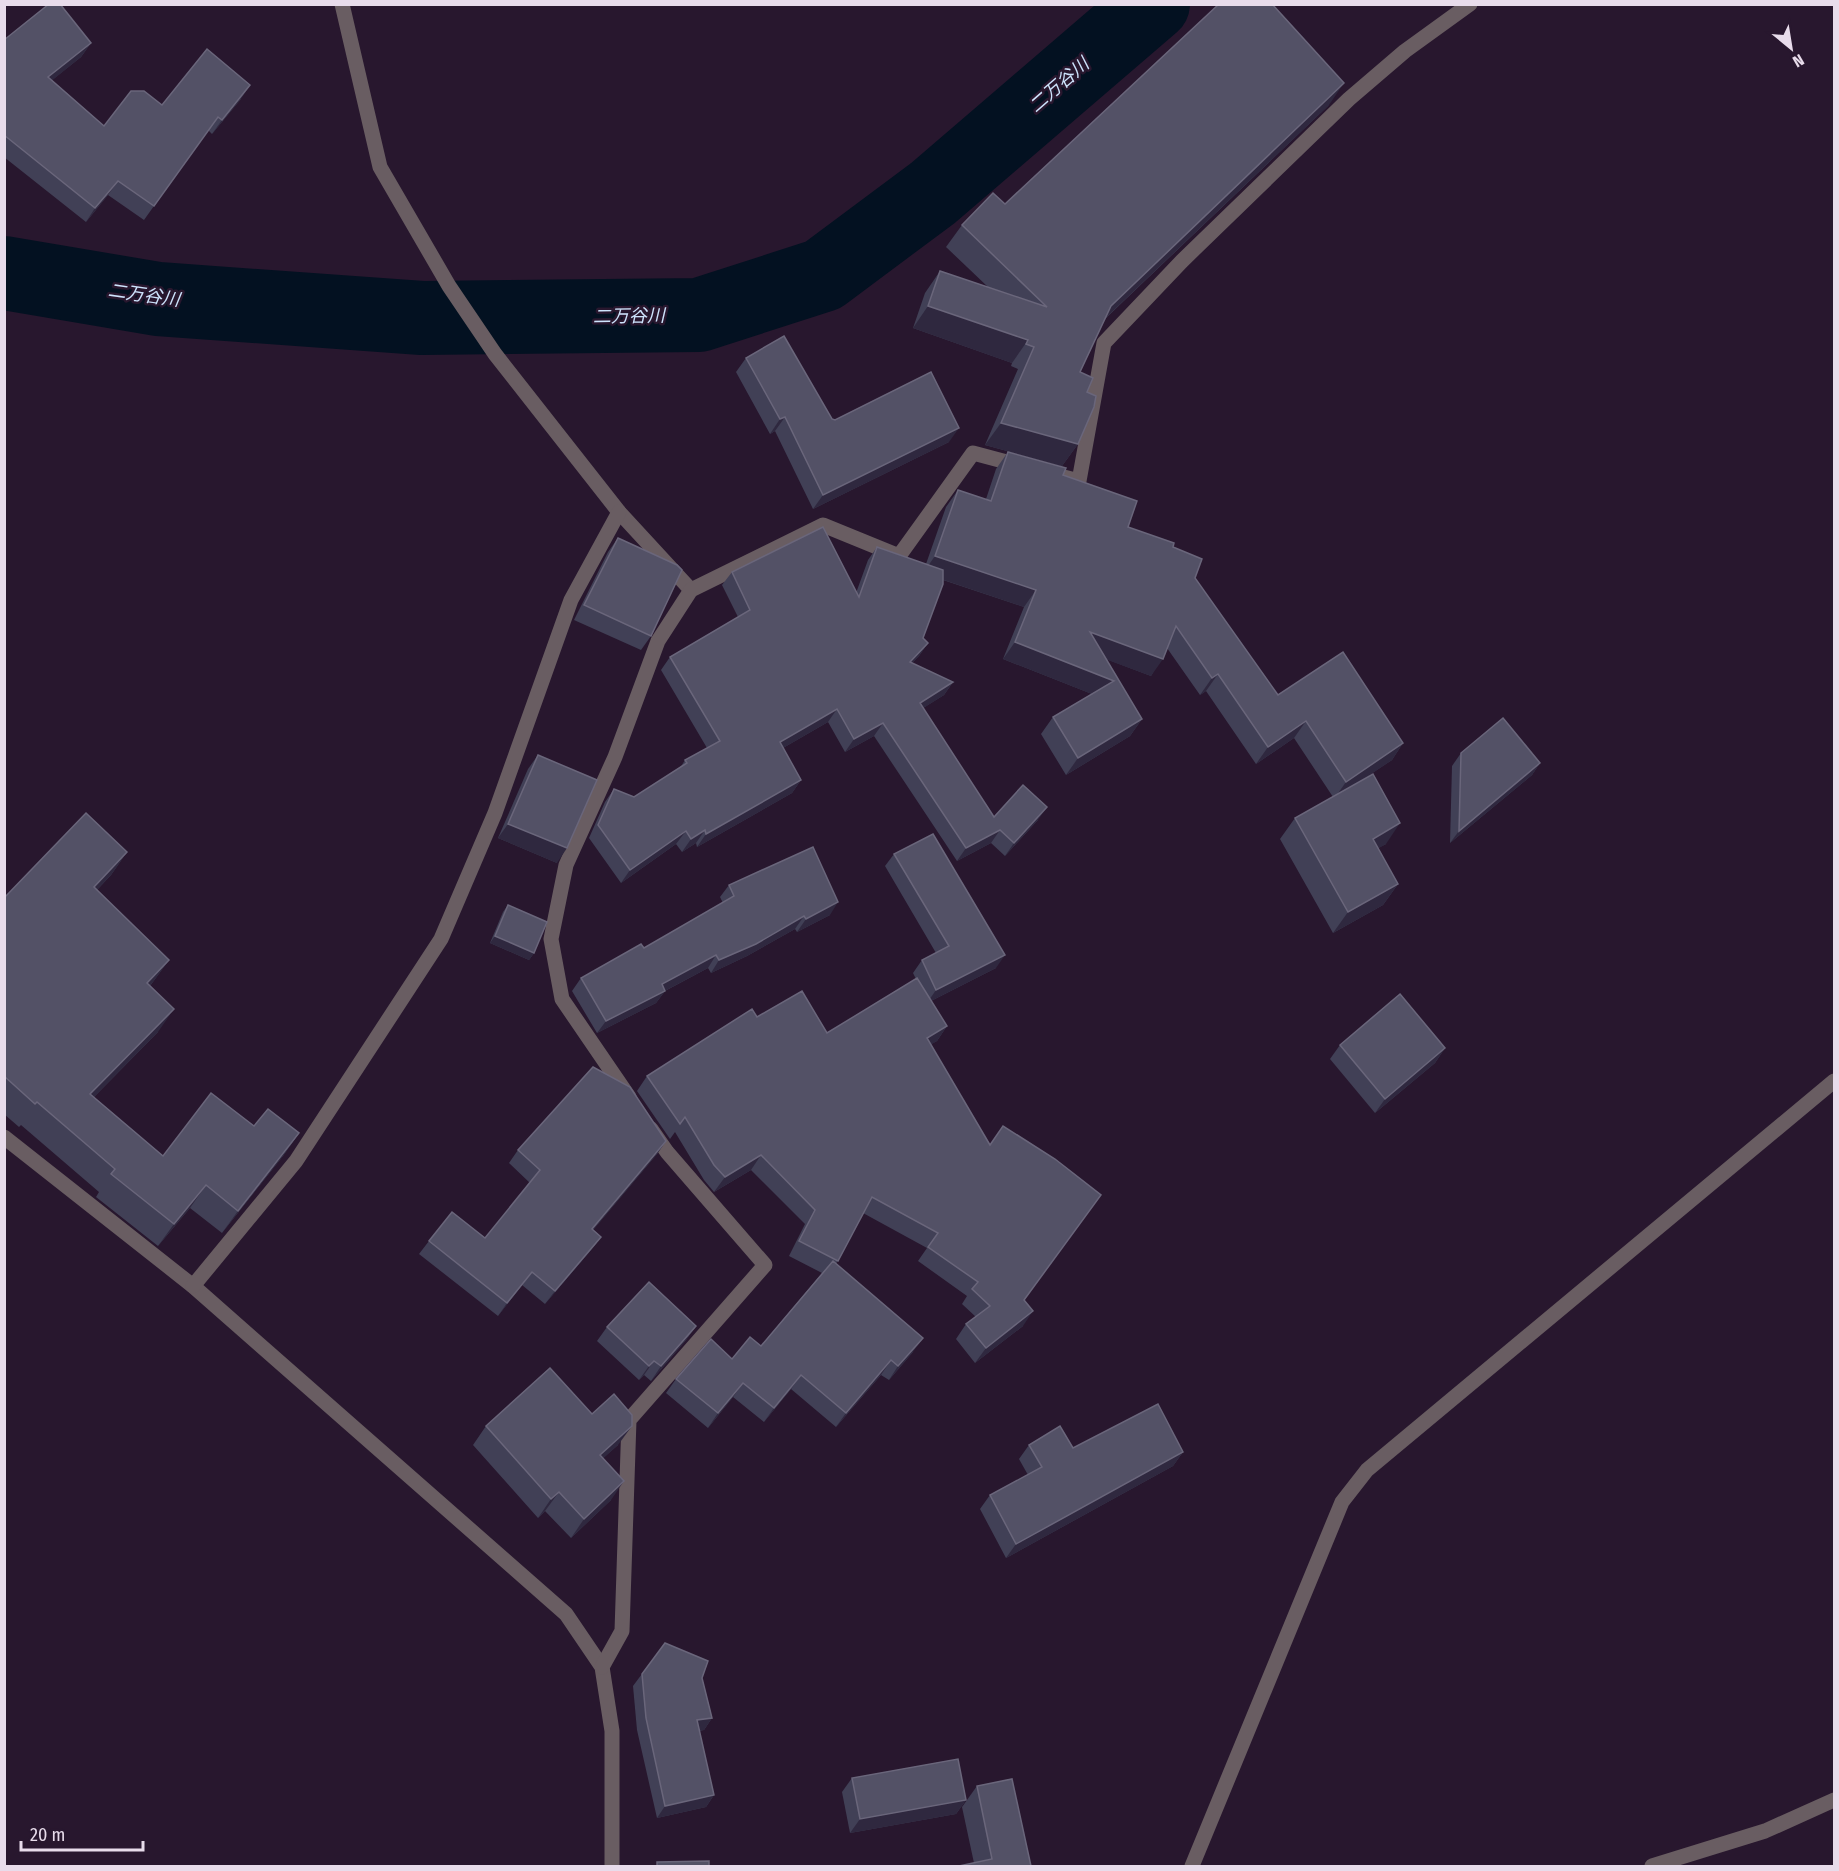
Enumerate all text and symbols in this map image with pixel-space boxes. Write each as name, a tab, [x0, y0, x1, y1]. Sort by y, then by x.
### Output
north arrow	[1761, 18, 1821, 78]
text: N	[1789, 50, 1807, 71]
water label: 二万谷川	[1025, 52, 1095, 117]
water label: 二万谷川	[107, 279, 183, 311]
water label: 二万谷川	[593, 304, 667, 328]
scale bar	[21, 1814, 142, 1852]
text: 20 m	[30, 1824, 65, 1846]

